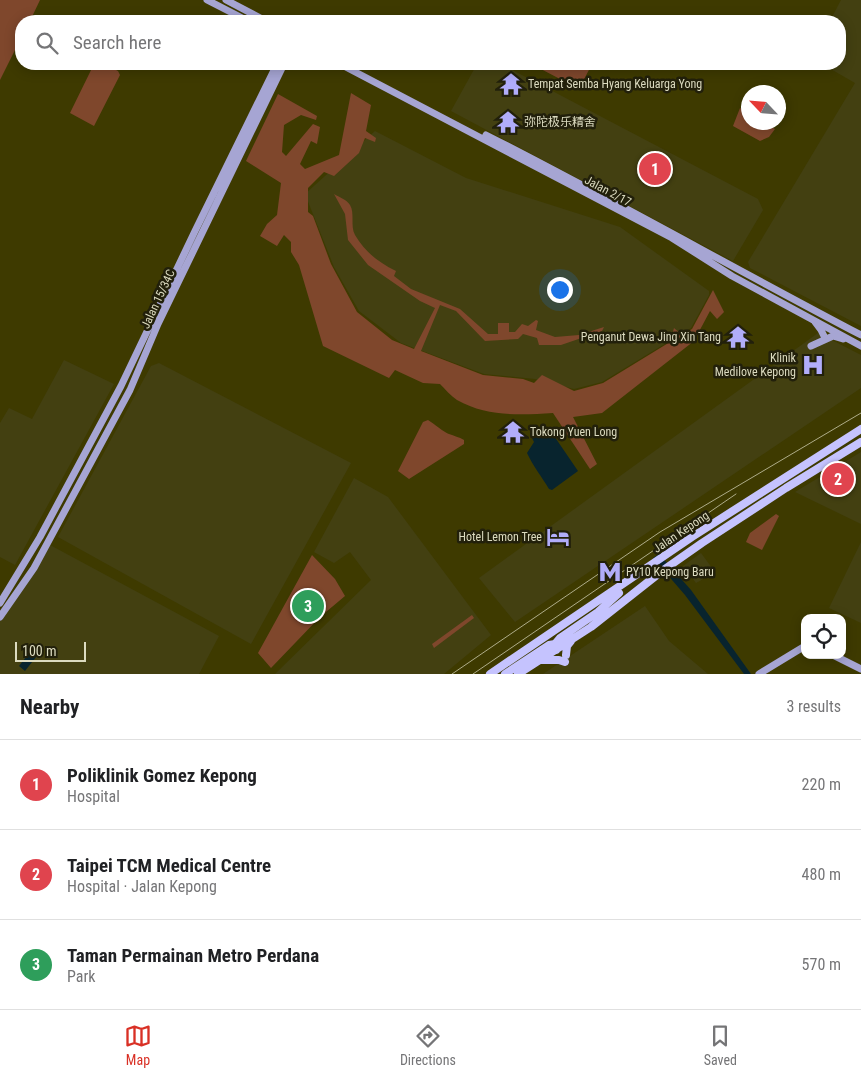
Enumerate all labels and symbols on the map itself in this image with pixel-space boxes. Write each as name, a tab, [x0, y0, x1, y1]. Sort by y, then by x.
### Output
temple icon: Tempat Semba Hyang Keluarga Yong	[498, 71, 524, 97]
place label: Tempat Semba Hyang Keluarga Yong	[528, 77, 702, 91]
north arrow	[741, 85, 786, 130]
temple icon: 弥陀极乐精舍	[495, 109, 521, 135]
place label: 弥陀极乐精舍	[524, 115, 596, 129]
pin: 1	[639, 150, 671, 188]
street label: Jalan 2/17	[582, 173, 634, 209]
street label: Jalan 15/34C	[138, 267, 178, 331]
your location	[547, 277, 573, 303]
temple icon: Penganut Dewa Jing Xin Tang	[725, 324, 751, 350]
place label: Penganut Dewa Jing Xin Tang	[581, 330, 721, 344]
place label: Klinik Medilove Kepong	[715, 351, 797, 379]
hospital icon: Klinik Medilove Kepong	[800, 352, 826, 378]
temple icon: Tokong Yuen Long	[500, 419, 526, 445]
place label: Tokong Yuen Long	[530, 425, 617, 439]
pin: 2	[822, 460, 854, 498]
street label: Jalan Kepong	[650, 508, 712, 556]
hotel icon: Hotel Lemon Tree	[545, 524, 571, 550]
place label: Hotel Lemon Tree	[459, 530, 542, 544]
metro station icon: PY10 Kepong Baru	[597, 559, 623, 585]
place label: PY10 Kepong Baru	[626, 565, 714, 579]
pin: 3	[292, 587, 324, 625]
scale bar	[15, 639, 86, 662]

